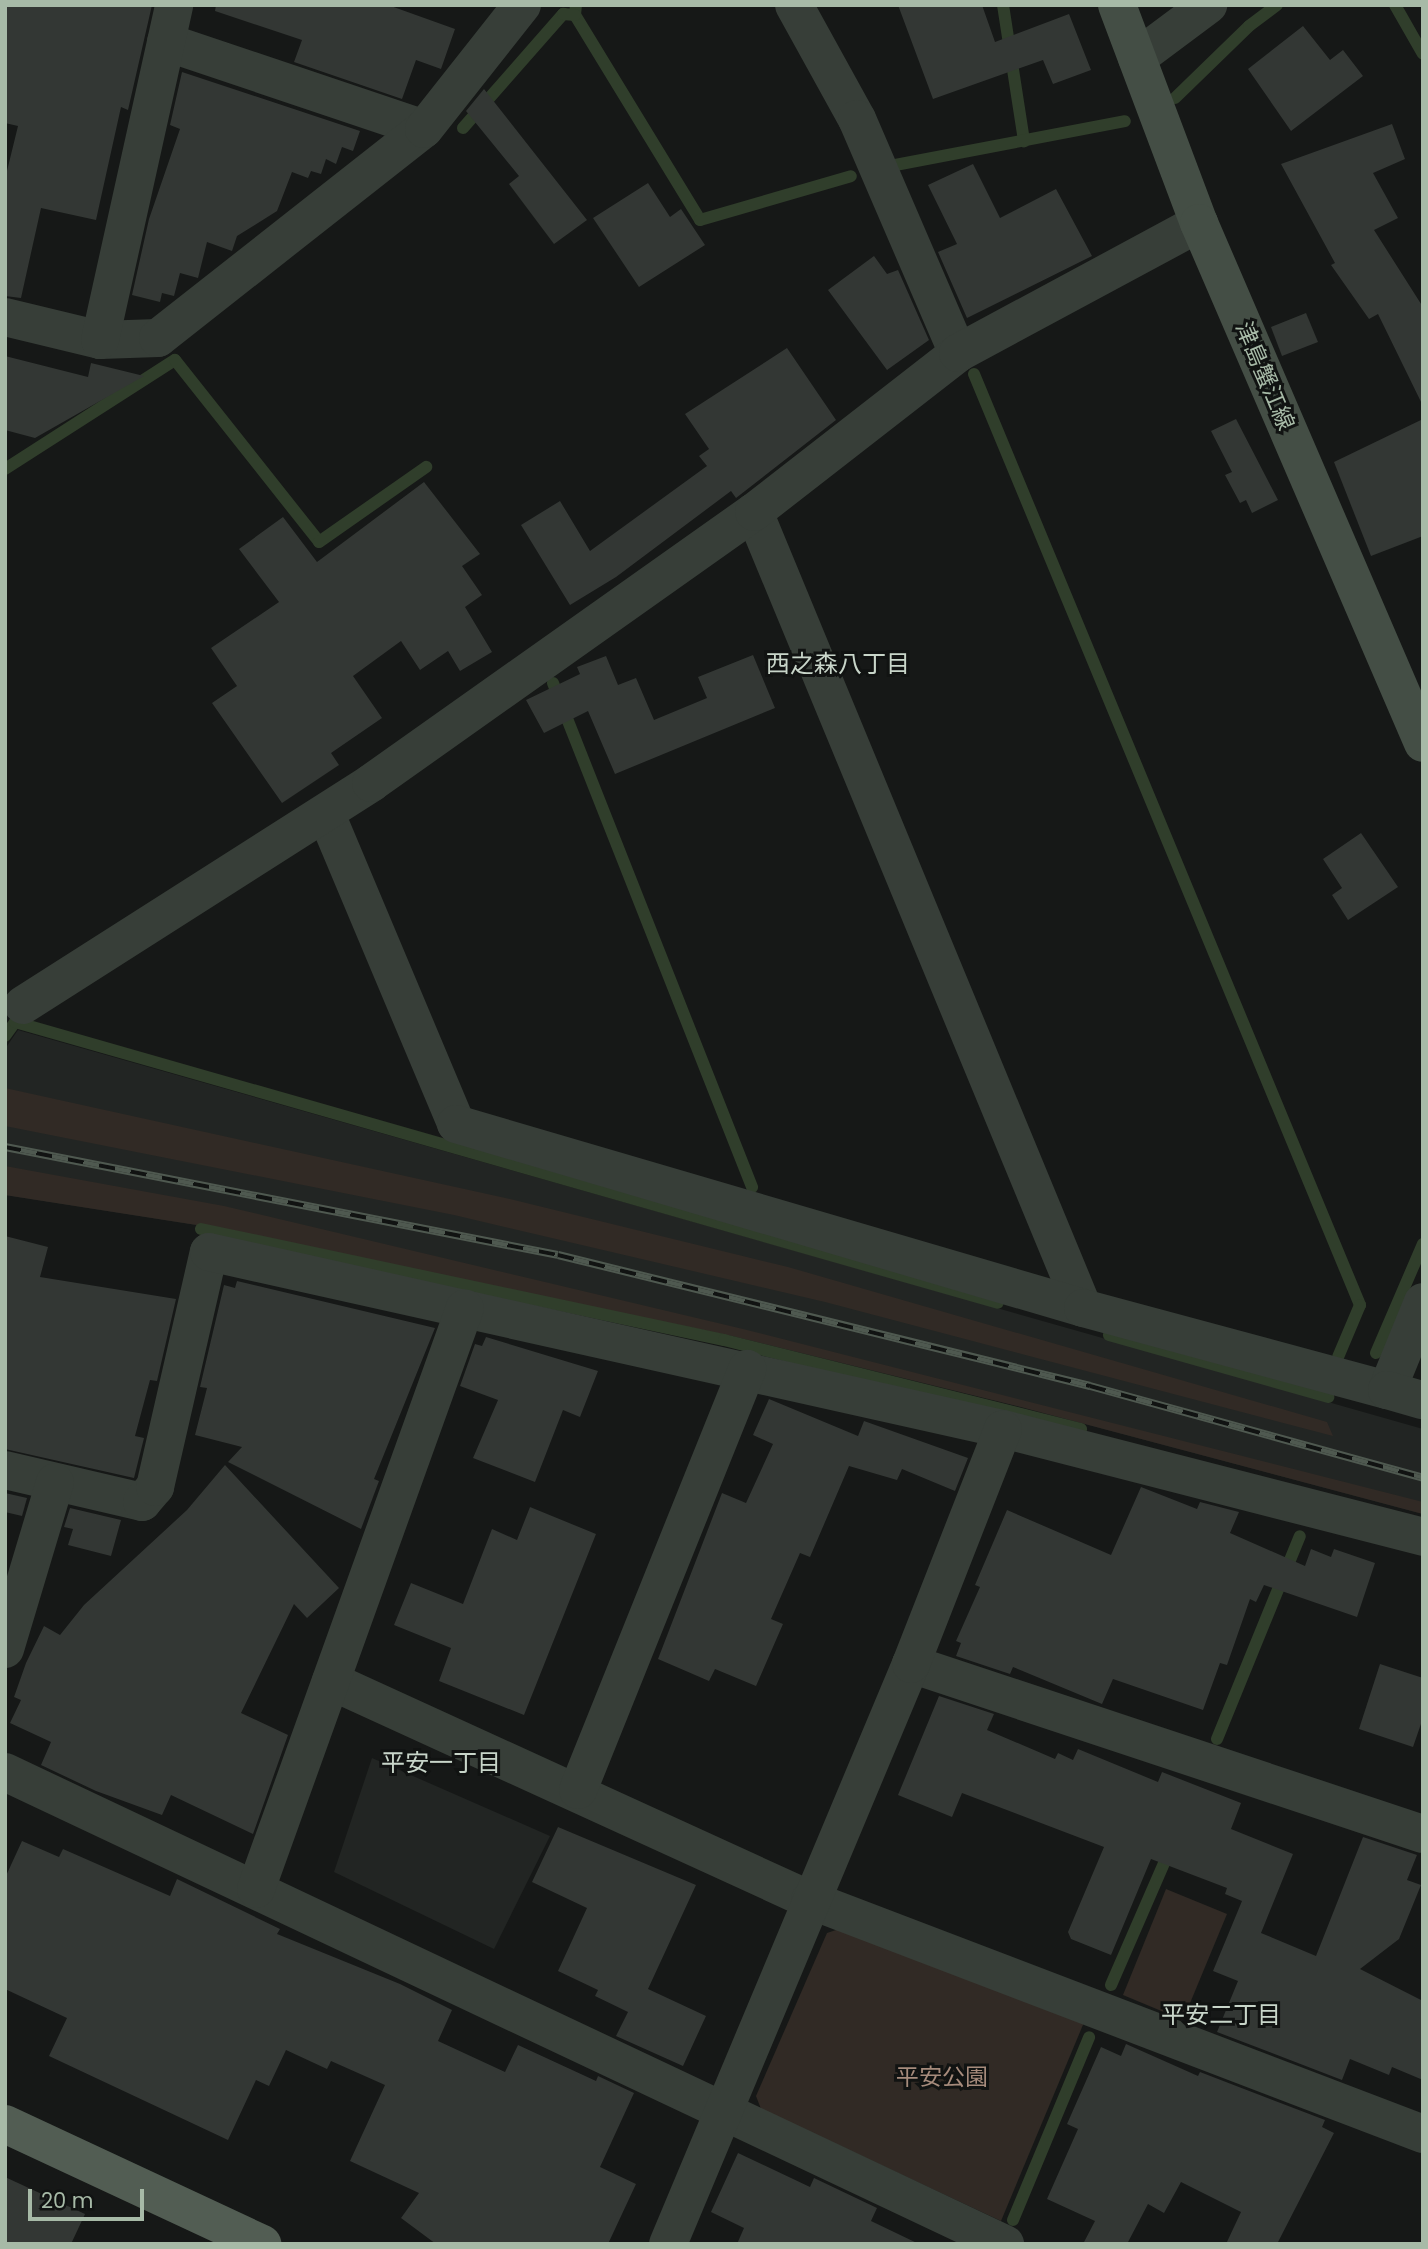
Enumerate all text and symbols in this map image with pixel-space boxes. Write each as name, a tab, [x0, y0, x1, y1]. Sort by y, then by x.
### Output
street label: 津島蟹江線	[1230, 318, 1300, 434]
district label: 西之森八丁目	[766, 650, 910, 678]
district label: 平安一丁目	[381, 1749, 501, 1777]
district label: 平安二丁目	[1161, 2001, 1281, 2029]
park label: 平安公園	[896, 2063, 988, 2091]
scale bar	[32, 2176, 147, 2220]
text: 20 m	[41, 2186, 94, 2215]

